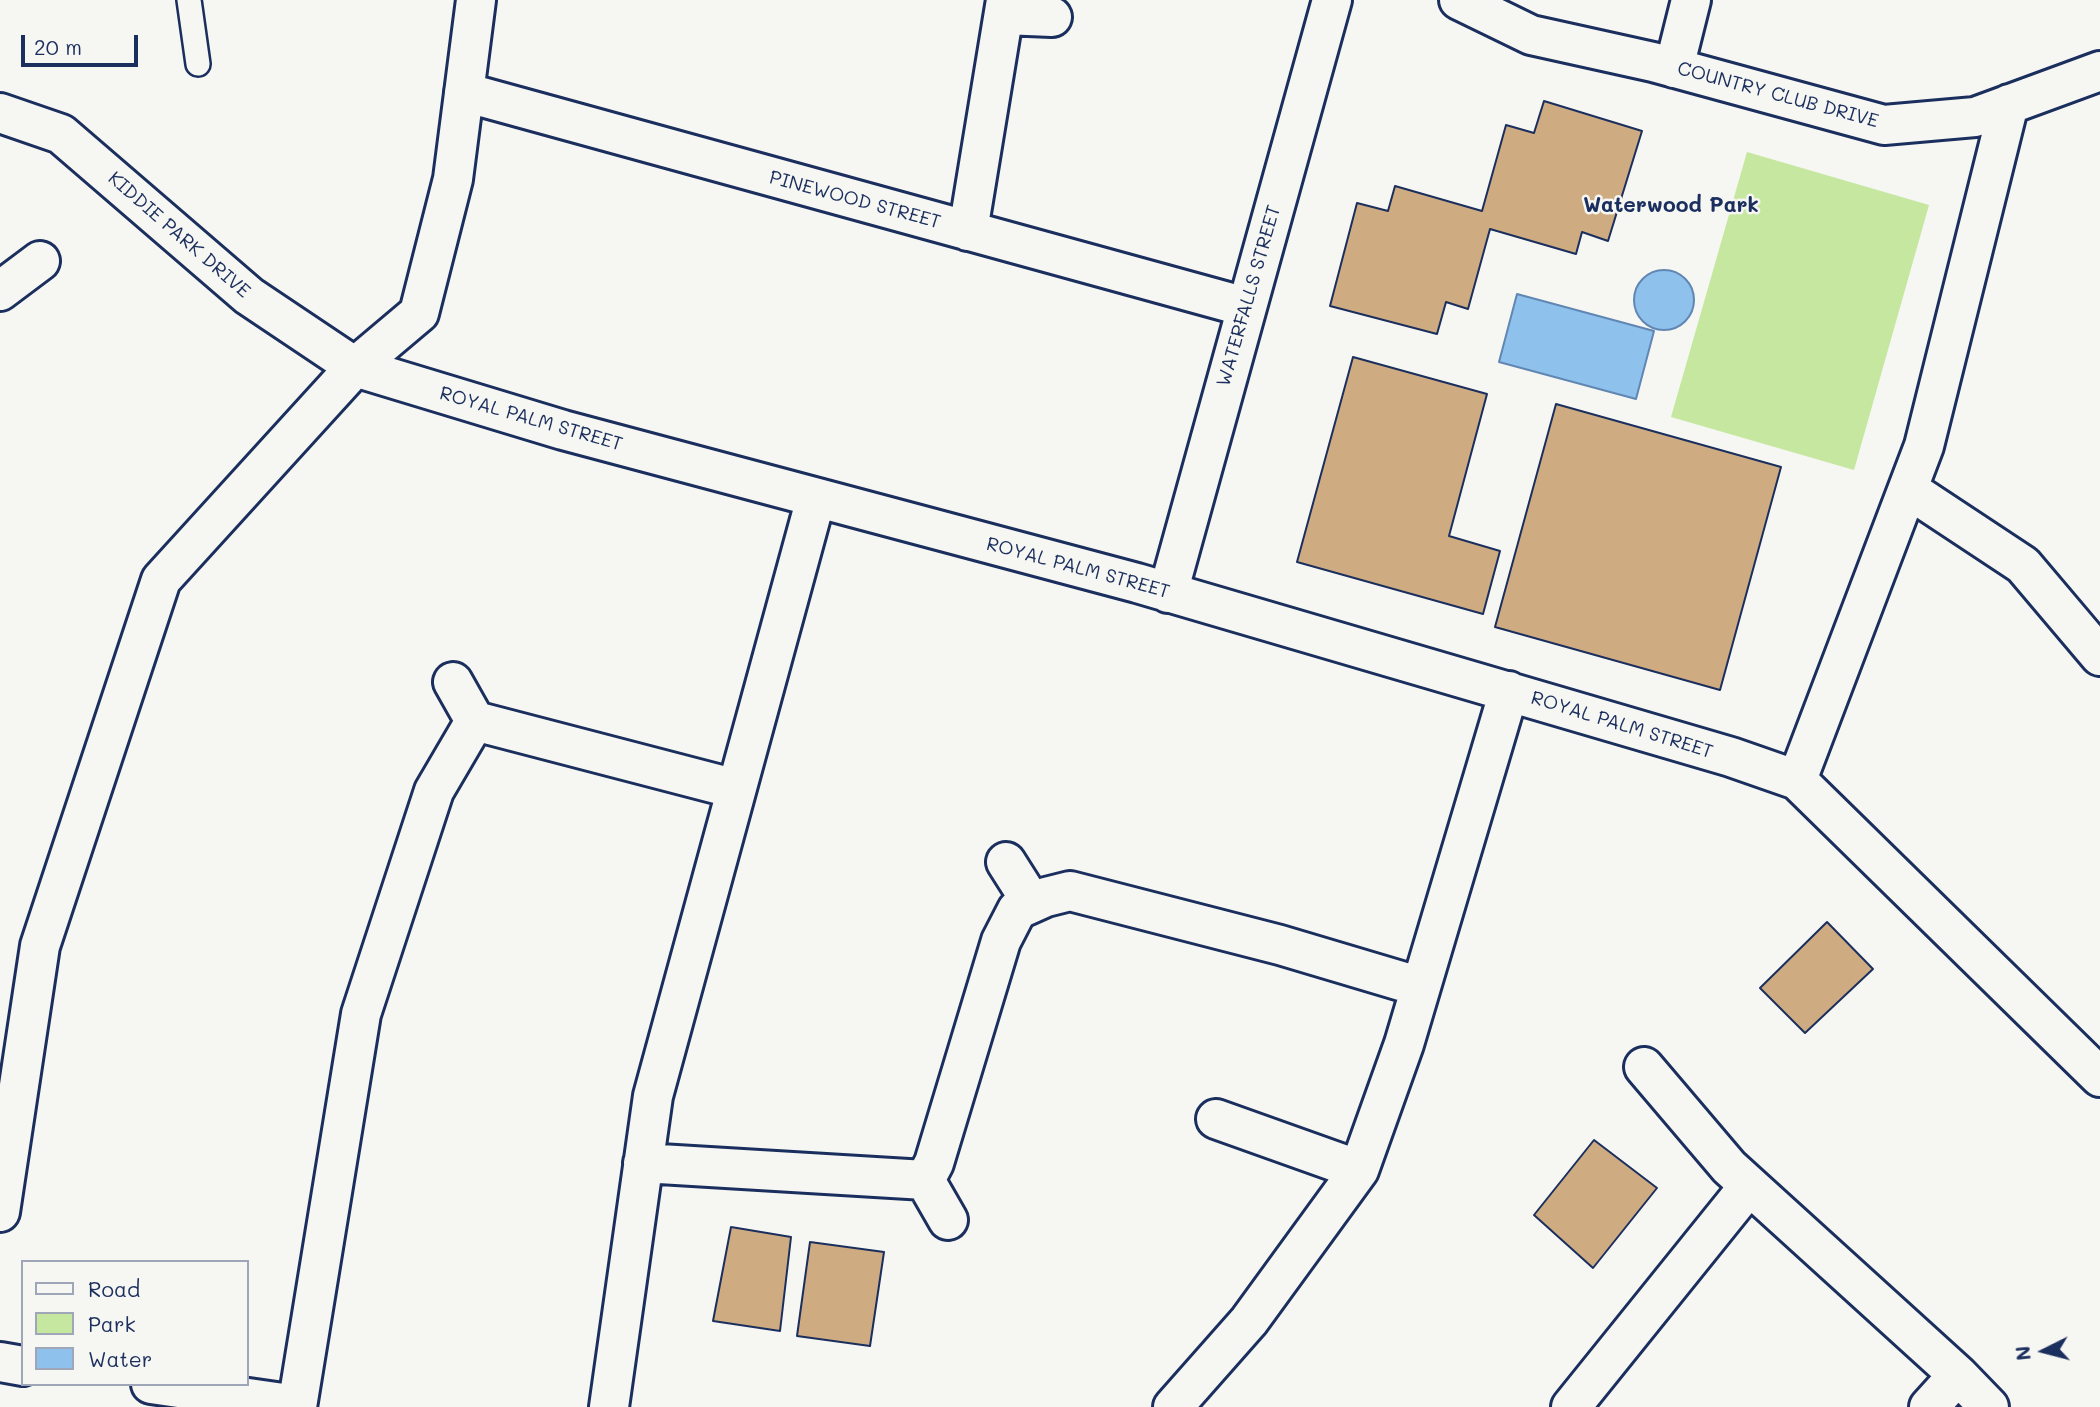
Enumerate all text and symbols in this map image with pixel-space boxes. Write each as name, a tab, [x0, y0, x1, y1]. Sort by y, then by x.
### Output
scale bar	[24, 21, 142, 65]
text: 20 m	[34, 33, 82, 60]
street label: COUNTRY CLUB DRIVE	[1675, 57, 1881, 133]
street label: PINEWOOD STREET	[767, 166, 943, 234]
street label: KIDDIE PARK DRIVE	[103, 167, 255, 303]
district label: Waterwood Park	[1583, 193, 1759, 219]
street label: WATERFALLS STREET	[1212, 203, 1286, 389]
street label: ROYAL PALM STREET	[437, 382, 625, 456]
street label: ROYAL PALM STREET	[984, 533, 1172, 603]
street label: ROYAL PALM STREET	[1528, 686, 1716, 764]
legend	[21, 1260, 248, 1386]
text: Road	[88, 1275, 140, 1302]
text: Park	[88, 1310, 136, 1337]
north arrow	[2009, 1316, 2079, 1386]
text: Water	[88, 1345, 152, 1372]
text: N	[2009, 1345, 2036, 1362]

